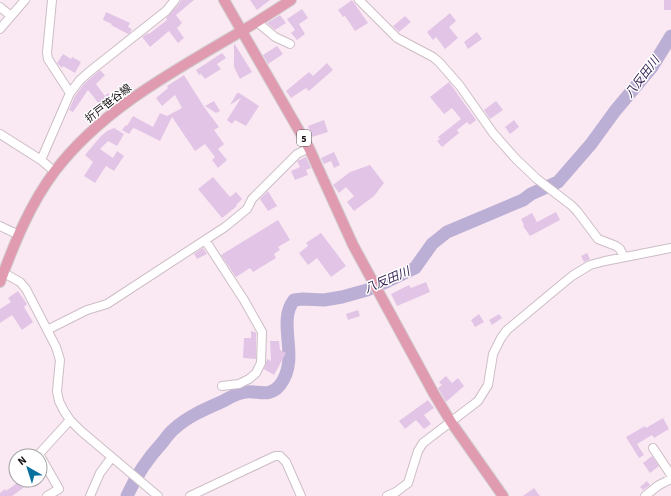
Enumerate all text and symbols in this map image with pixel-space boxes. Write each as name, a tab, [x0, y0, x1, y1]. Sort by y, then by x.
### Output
water label: 八反田川	[621, 51, 665, 102]
street label: 折戸笹谷線	[82, 81, 135, 126]
road number: 5	[297, 130, 311, 146]
water label: 八反田川	[362, 262, 414, 298]
north arrow	[8, 448, 48, 488]
text: N	[14, 452, 30, 469]

